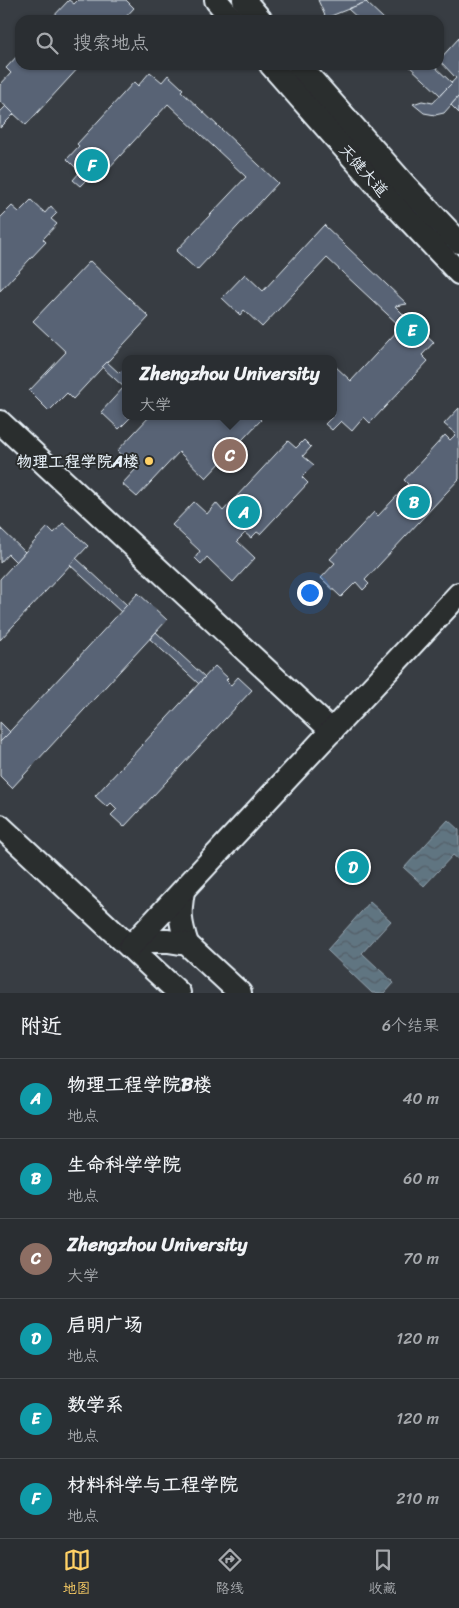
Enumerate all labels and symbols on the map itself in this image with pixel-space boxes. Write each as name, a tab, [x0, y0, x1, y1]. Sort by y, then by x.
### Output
street label: 天健大道	[331, 137, 396, 204]
pin: F	[76, 146, 108, 184]
pin: E	[396, 311, 428, 349]
pin: C	[214, 436, 246, 474]
place label: 物理工程学院A楼	[17, 447, 139, 476]
marker: 物理工程学院A楼	[143, 455, 155, 467]
pin: B	[398, 483, 430, 521]
pin: A	[228, 493, 260, 531]
your location	[297, 580, 323, 606]
pin: D	[337, 848, 369, 886]

